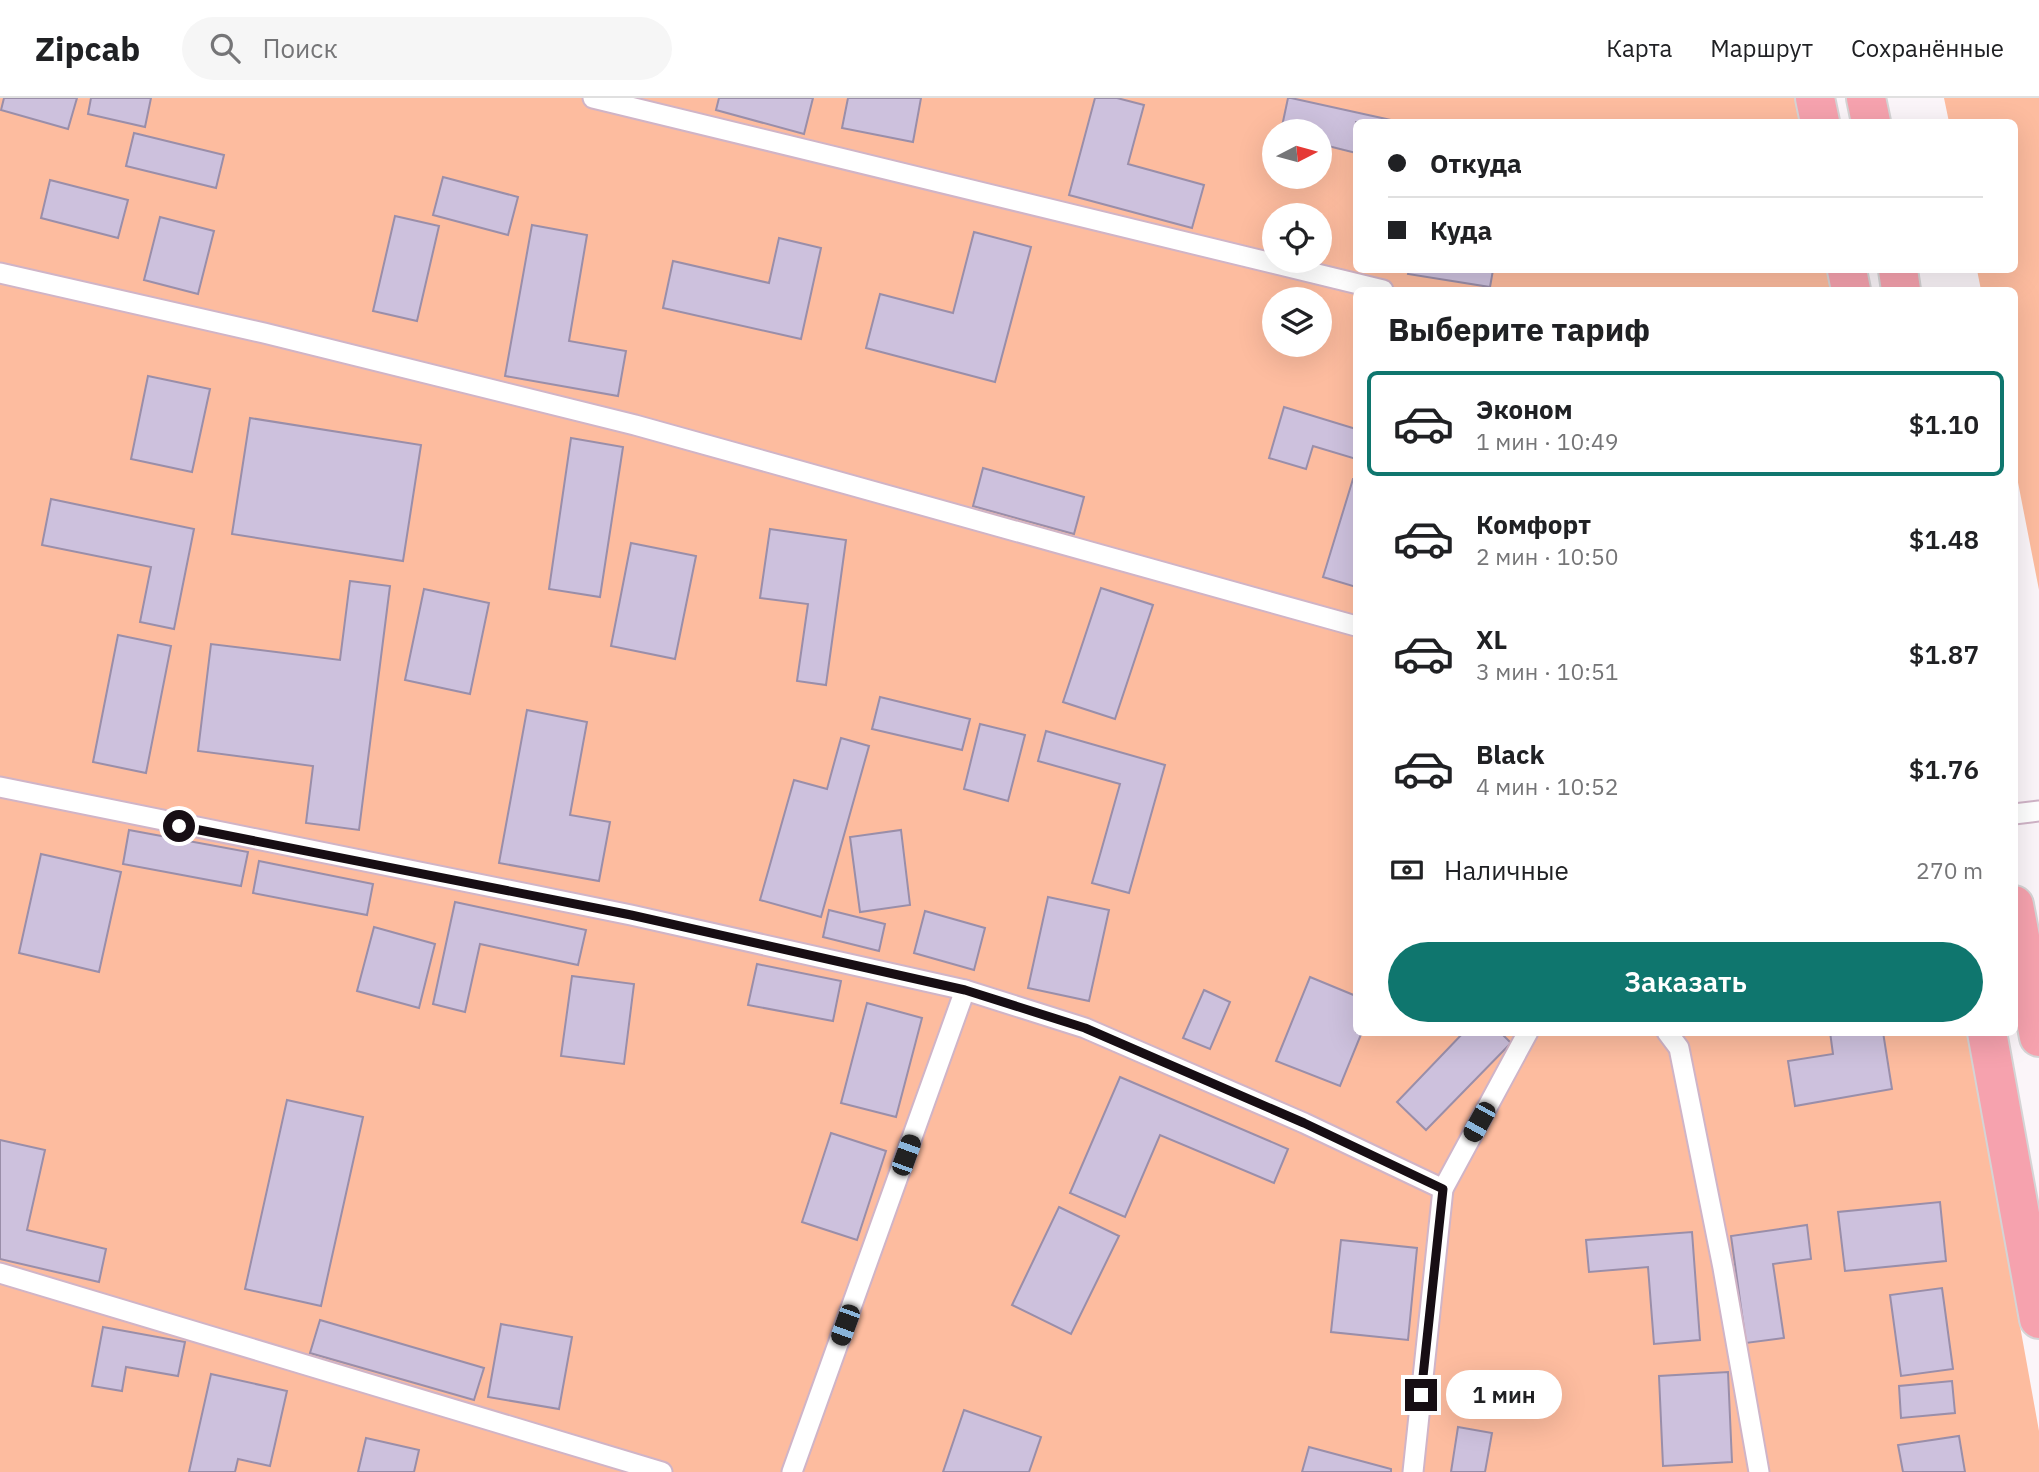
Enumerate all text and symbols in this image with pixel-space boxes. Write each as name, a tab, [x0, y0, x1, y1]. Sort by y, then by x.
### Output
search box	[182, 17, 672, 80]
text: Zipcab	[35, 27, 140, 70]
icon: search	[206, 29, 244, 67]
text: Поиск	[262, 31, 338, 65]
text: Карта	[1606, 32, 1672, 64]
text: Маршрут	[1710, 32, 1813, 64]
text: Сохранённые	[1851, 32, 2004, 64]
north arrow	[1262, 119, 1332, 189]
map controls	[1262, 119, 1332, 357]
text: Откуда	[1430, 146, 1522, 180]
button: locate	[1262, 203, 1332, 273]
text: Куда	[1430, 213, 1492, 247]
button: layers	[1262, 287, 1332, 357]
text: Выберите тариф	[1388, 308, 1650, 350]
icon: car	[1392, 392, 1455, 455]
text: Эконом	[1476, 392, 1573, 426]
text: $1.10	[1909, 407, 1979, 441]
text: 1 мин · 10:49	[1476, 426, 1619, 456]
icon: car	[1392, 507, 1455, 570]
text: Комфорт	[1476, 507, 1591, 541]
text: $1.48	[1909, 522, 1979, 556]
text: 2 мин · 10:50	[1476, 541, 1619, 571]
icon: car	[1392, 622, 1455, 685]
text: XL	[1476, 622, 1507, 656]
text: $1.87	[1909, 637, 1979, 671]
text: 3 мин · 10:51	[1476, 656, 1619, 686]
icon: car	[1392, 737, 1455, 800]
text: Black	[1476, 737, 1544, 771]
text: $1.76	[1909, 752, 1979, 786]
text: 4 мин · 10:52	[1476, 771, 1619, 801]
route start	[163, 810, 195, 842]
icon: cash	[1388, 851, 1426, 889]
text: Наличные	[1444, 853, 1569, 887]
text: 270 m	[1916, 855, 1983, 885]
button: Заказать	[1388, 942, 1983, 1022]
car	[1460, 1099, 1499, 1145]
car	[889, 1132, 924, 1178]
car	[828, 1302, 863, 1348]
callout: 1 мин	[1446, 1370, 1561, 1420]
route end	[1405, 1379, 1437, 1411]
text: 1 мин	[1472, 1379, 1536, 1409]

